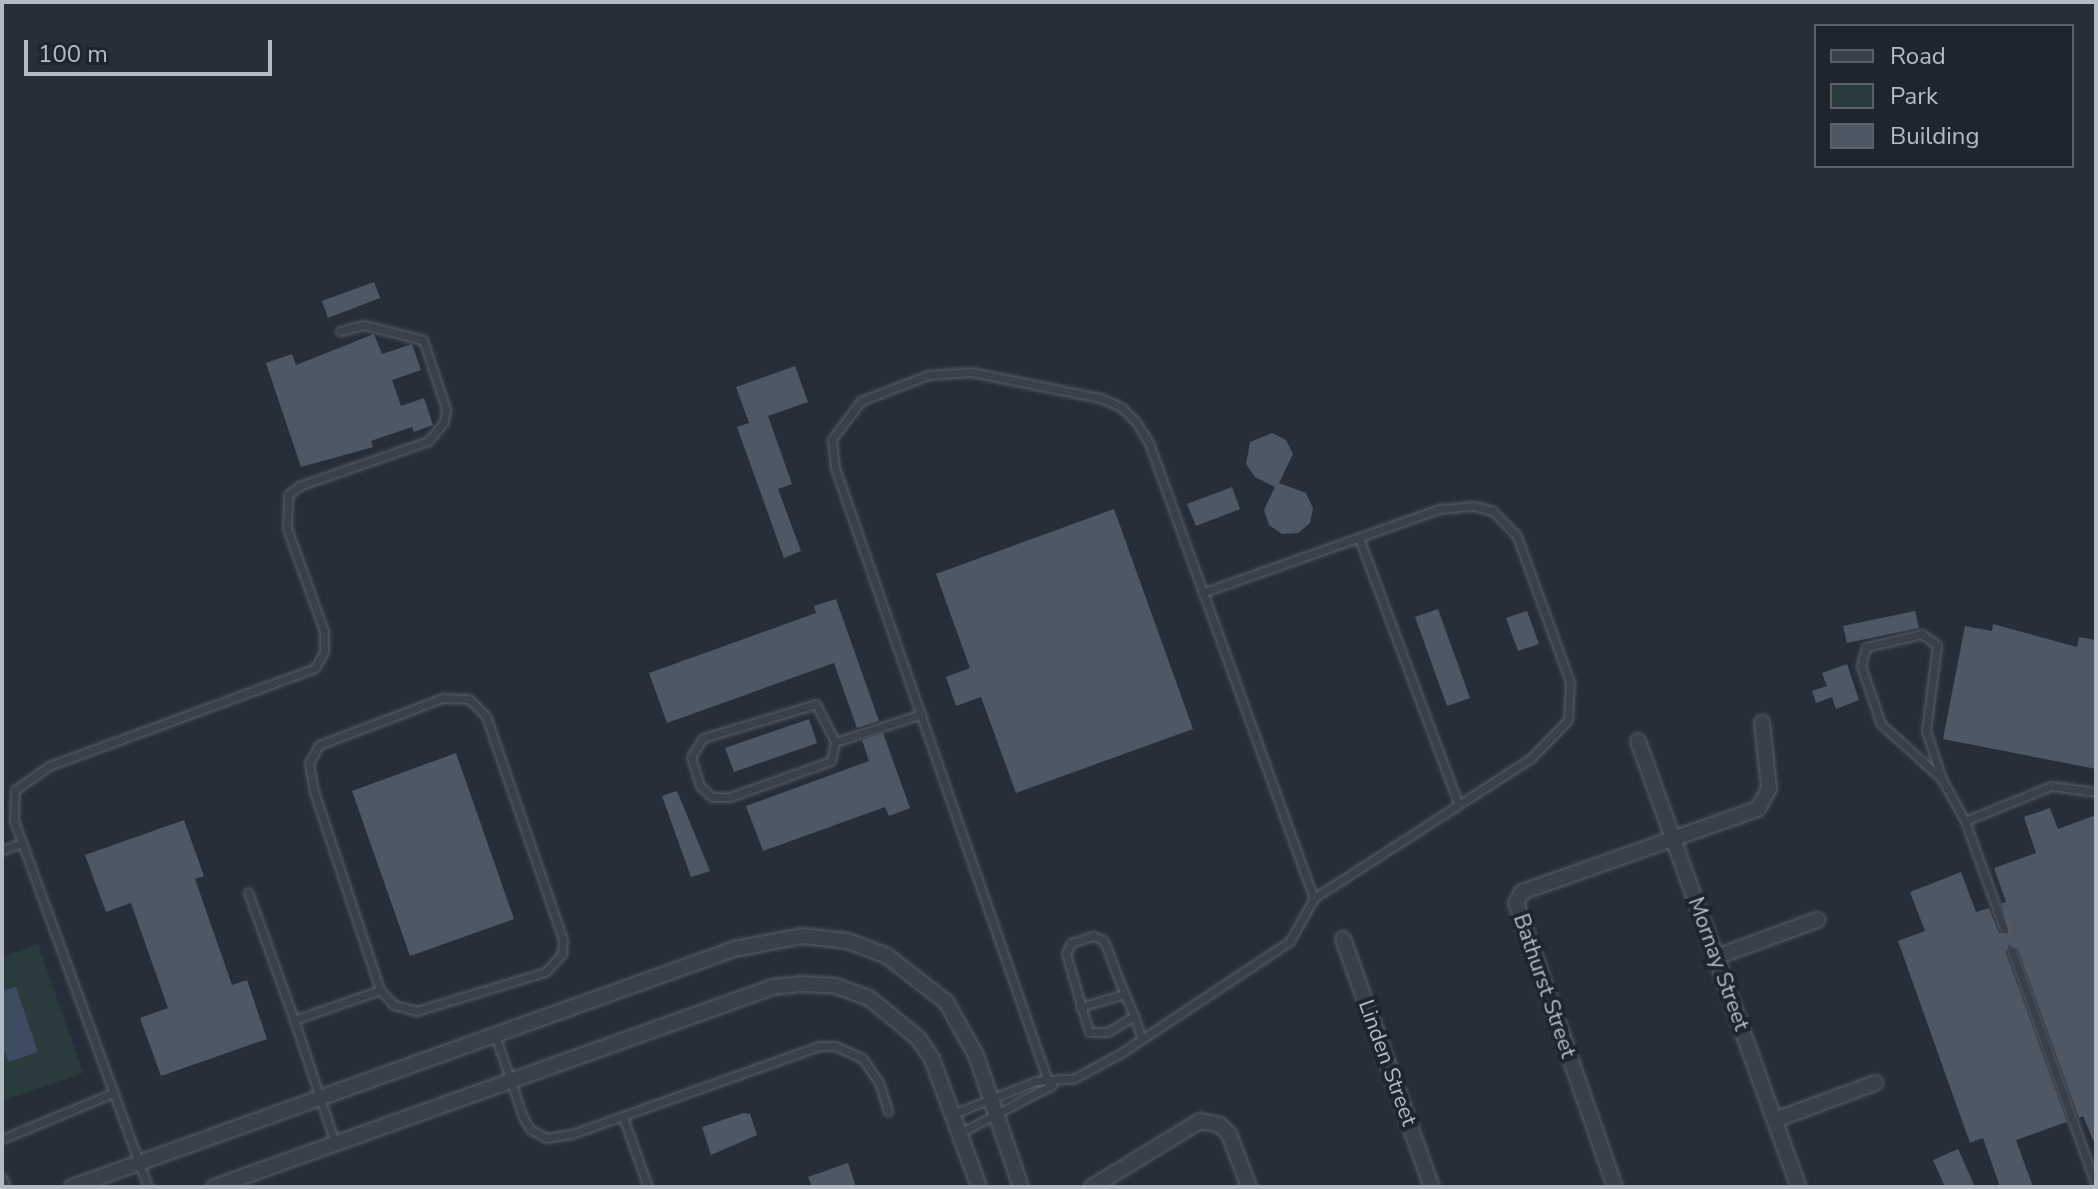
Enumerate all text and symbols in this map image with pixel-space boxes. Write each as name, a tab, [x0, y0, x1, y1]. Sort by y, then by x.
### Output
scale bar	[28, 24, 276, 74]
legend	[1814, 24, 2074, 168]
text: 100 m	[38, 38, 108, 70]
text: Road	[1890, 40, 1946, 72]
text: Park	[1890, 80, 1938, 112]
text: Building	[1890, 120, 1980, 152]
street label: Mornay Street	[1682, 894, 1754, 1034]
street label: Bathurst Street	[1507, 910, 1581, 1062]
street label: Linden Street	[1352, 996, 1422, 1130]

